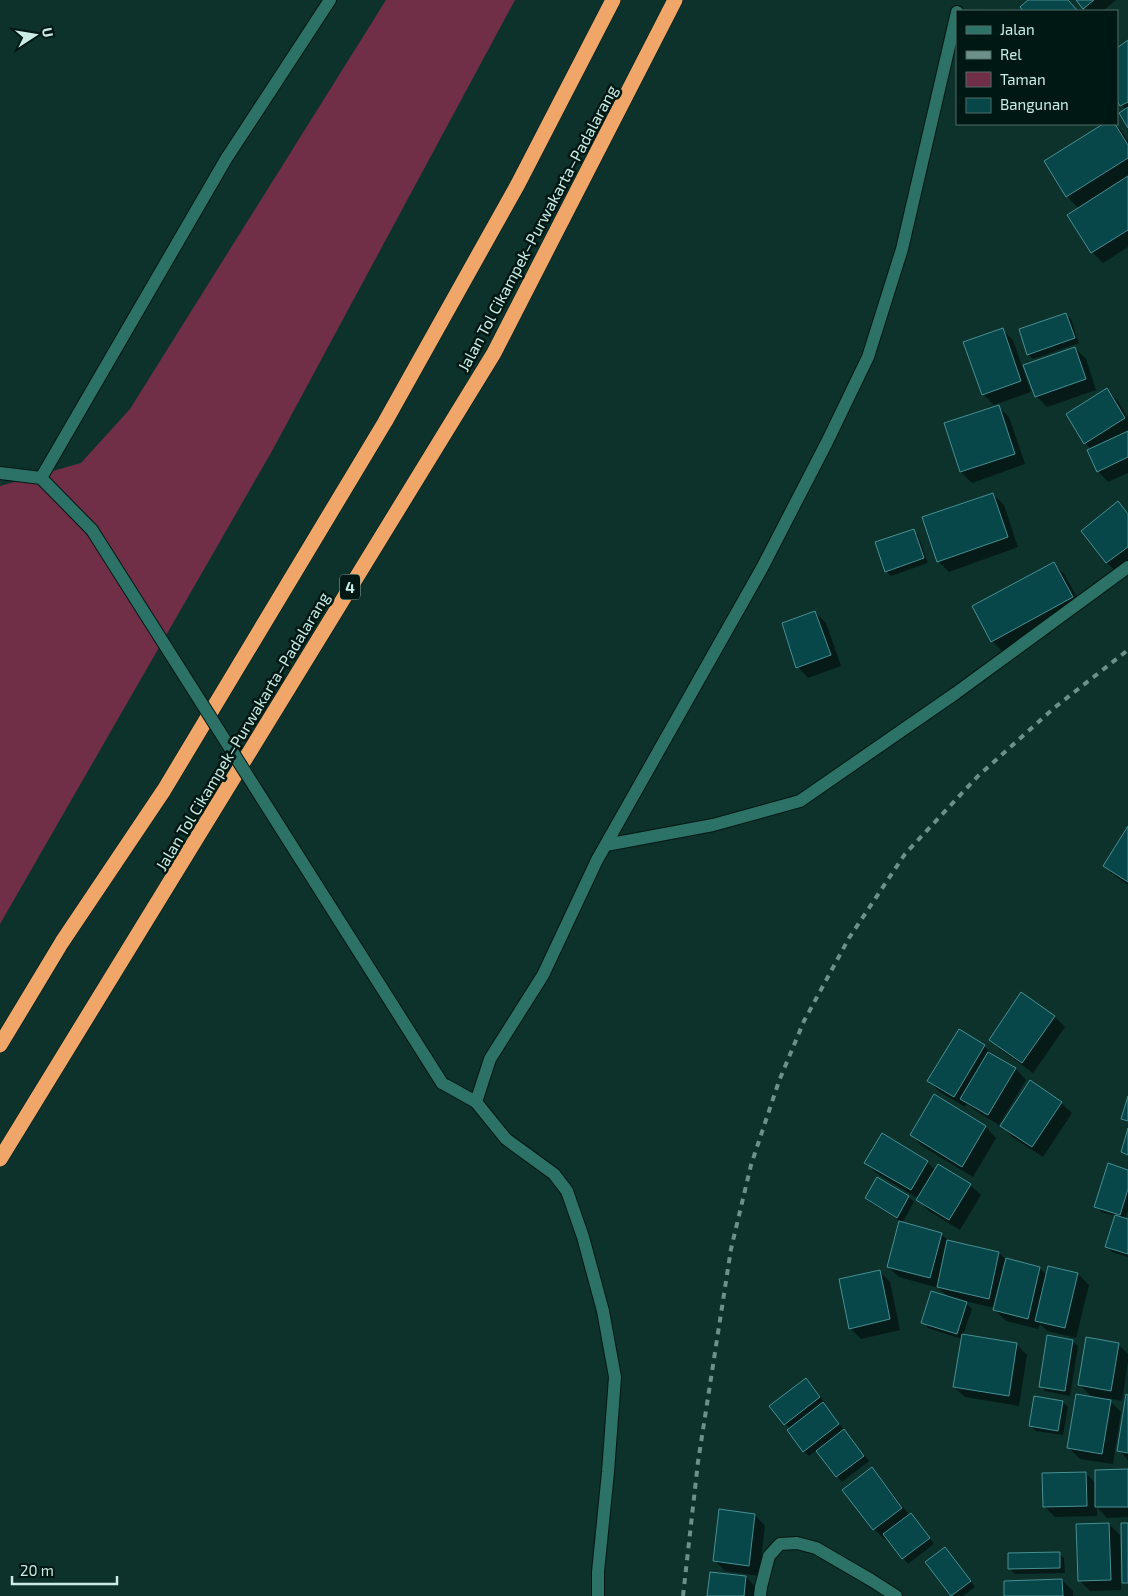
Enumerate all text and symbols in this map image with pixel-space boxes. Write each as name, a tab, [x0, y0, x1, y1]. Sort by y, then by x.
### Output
north arrow	[10, 10, 60, 60]
legend	[956, 10, 1118, 125]
text: Jalan	[1000, 20, 1035, 38]
text: U	[39, 26, 58, 39]
text: Rel	[1000, 45, 1022, 63]
text: Taman	[1000, 70, 1046, 88]
street label: Jalan Tol Cikampek–Purwakarta–Padalarang	[453, 82, 621, 374]
text: Bangunan	[1000, 95, 1069, 113]
road number: 4	[340, 574, 360, 600]
street label: Jalan Tol Cikampek–Purwakarta–Padalarang	[151, 588, 333, 874]
scale bar	[12, 1554, 118, 1586]
text: 20 m	[20, 1561, 54, 1579]

